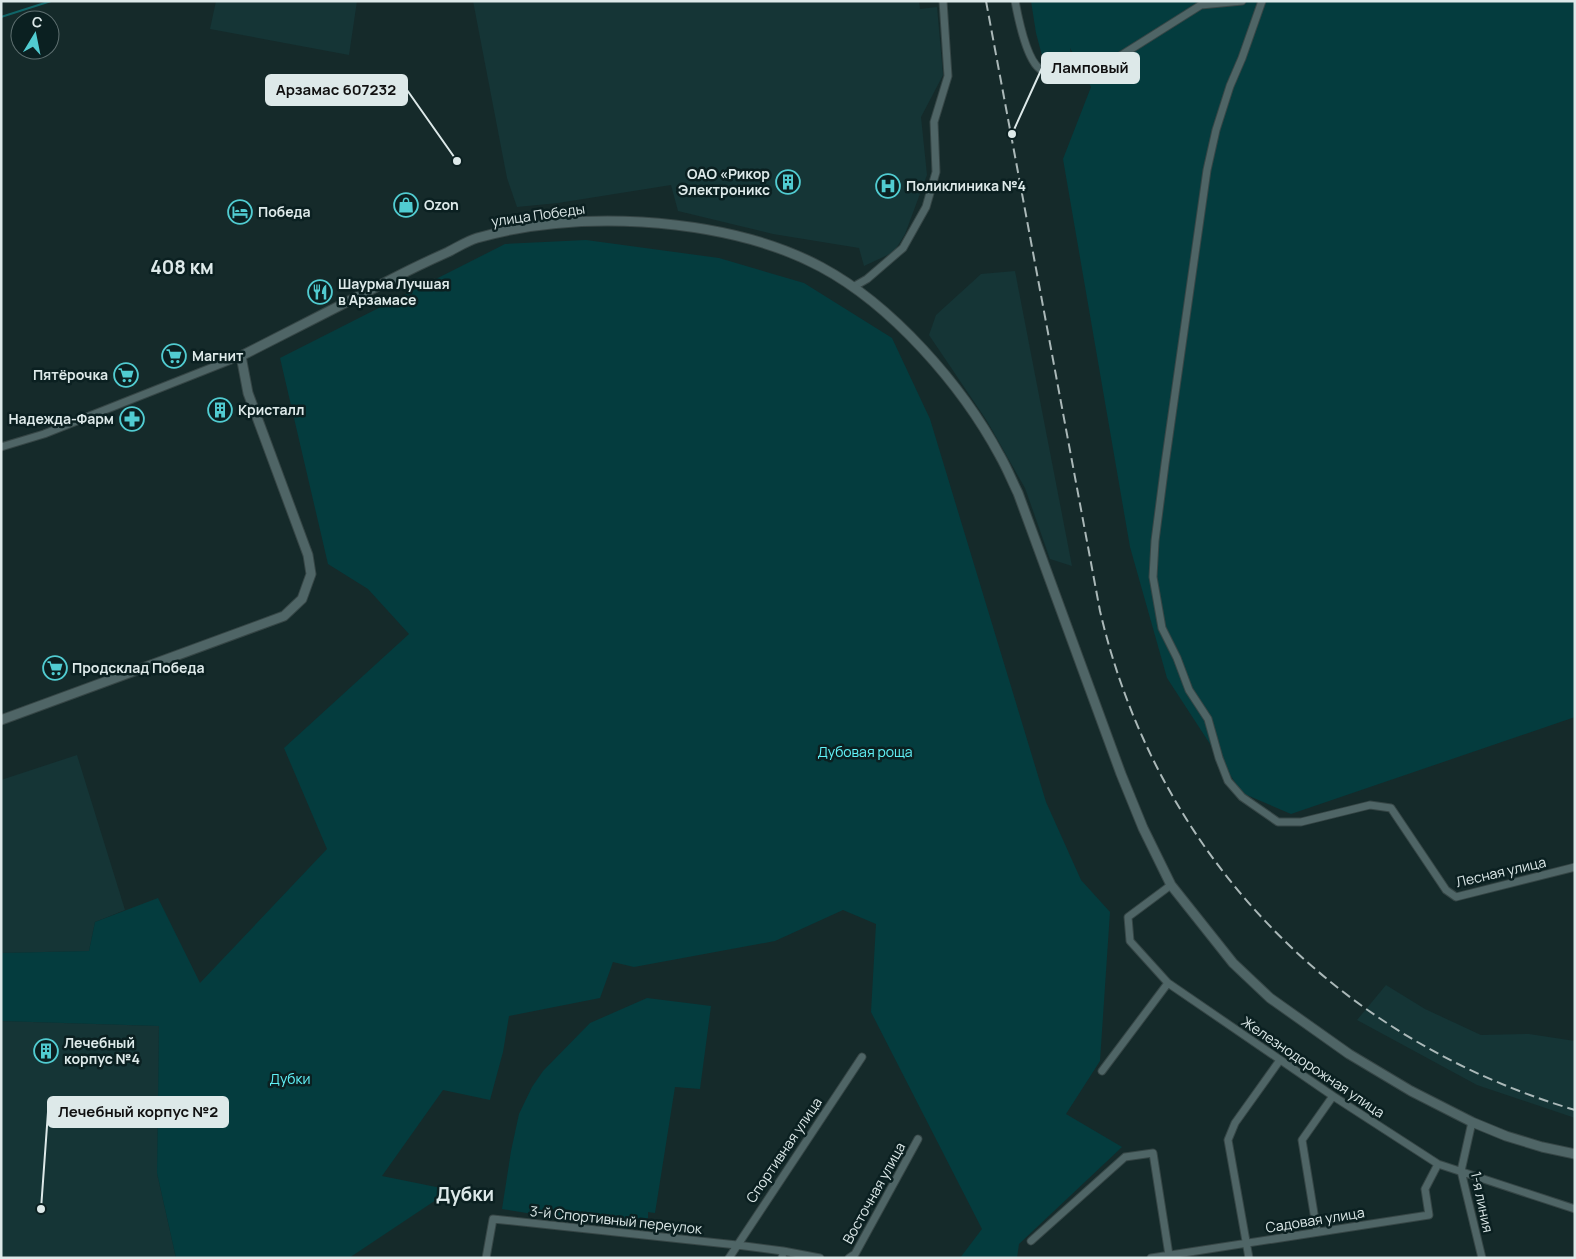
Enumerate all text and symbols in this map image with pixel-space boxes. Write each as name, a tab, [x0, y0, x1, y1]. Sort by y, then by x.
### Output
north arrow	[10, 10, 60, 60]
text: С	[31, 11, 44, 32]
callout: Ламповый	[1042, 53, 1139, 83]
text: Ламповый	[1051, 57, 1129, 78]
callout: Арзамас 607232	[266, 75, 407, 105]
text: Арзамас 607232	[276, 79, 396, 100]
place label: ОАО «Рикор Электроникс	[678, 164, 770, 199]
building icon: ОАО «Рикор Электроникс	[775, 169, 801, 195]
hospital icon: Поликлиника №4	[875, 173, 901, 199]
place label: Поликлиника №4	[906, 176, 1026, 195]
shop icon: Ozon	[393, 192, 419, 218]
place label: Ozon	[424, 195, 459, 214]
hotel icon: Победа	[227, 199, 253, 225]
street label: улица Победы	[490, 199, 586, 230]
place label: Победа	[258, 202, 311, 221]
district label: 408 км	[150, 254, 214, 280]
place label: Шаурма Лучшая в Арзамасе	[338, 274, 450, 309]
restaurant icon: Шаурма Лучшая в Арзамасе	[307, 279, 333, 305]
supermarket icon: Магнит	[161, 343, 187, 369]
place label: Магнит	[192, 346, 244, 365]
supermarket icon: Пятёрочка	[113, 362, 139, 388]
place label: Пятёрочка	[33, 365, 108, 384]
building icon: Кристалл	[207, 397, 233, 423]
place label: Кристалл	[238, 400, 304, 419]
pharmacy icon: Надежда-Фарм	[119, 406, 145, 432]
place label: Надежда-Фарм	[8, 409, 114, 428]
supermarket icon: Продсклад Победа	[42, 655, 68, 681]
place label: Продсклад Победа	[72, 658, 204, 677]
park label: Дубовая роща	[817, 742, 913, 761]
street label: Лесная улица	[1454, 852, 1548, 891]
street label: Железнодорожная улица	[1238, 1012, 1389, 1122]
place label: Лечебный корпус №4	[64, 1033, 140, 1068]
building icon: Лечебный корпус №4	[33, 1038, 59, 1064]
park label: Дубки	[270, 1069, 310, 1088]
street label: Спортивная улица	[741, 1093, 826, 1206]
callout: Лечебный корпус №2	[48, 1097, 228, 1127]
text: Лечебный корпус №2	[58, 1101, 218, 1122]
street label: Восточная улица	[838, 1139, 909, 1247]
street label: 1-я линия	[1467, 1170, 1498, 1234]
district label: Дубки	[436, 1181, 494, 1207]
street label: 3-й Спортивный переулок	[529, 1201, 704, 1238]
street label: Садовая улица	[1264, 1202, 1366, 1237]

